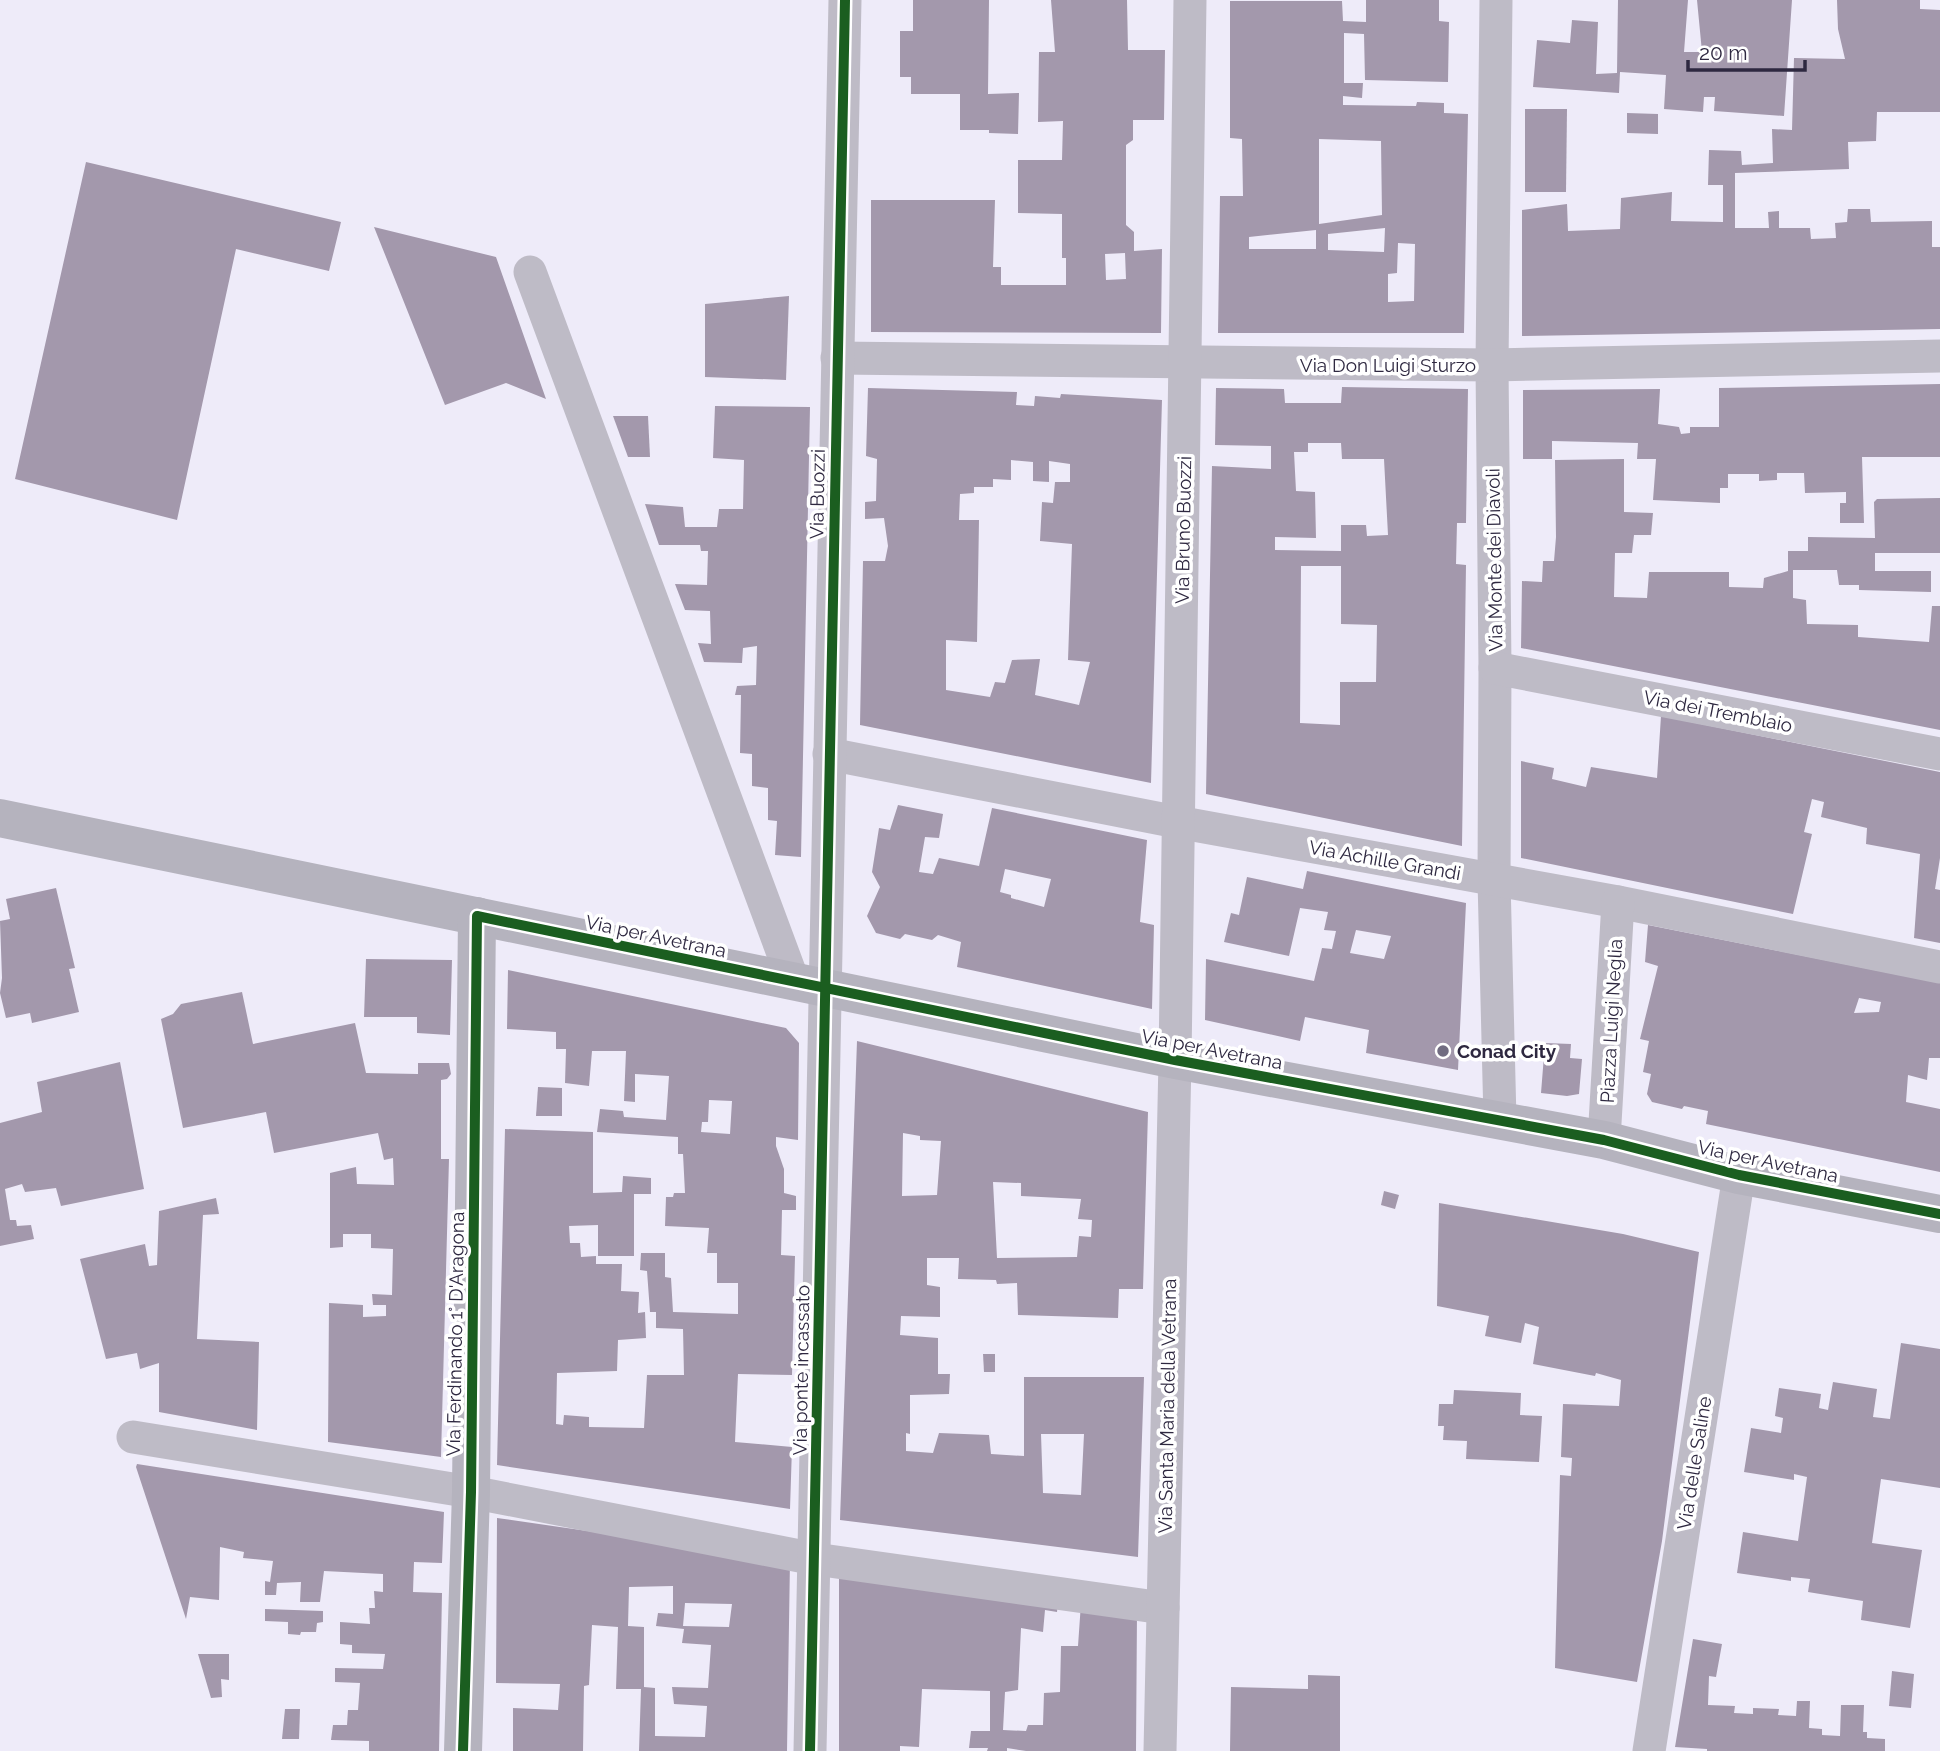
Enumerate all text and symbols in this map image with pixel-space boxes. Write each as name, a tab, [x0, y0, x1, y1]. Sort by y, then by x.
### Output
scale bar	[1688, 28, 1805, 72]
text: 20 m	[1699, 40, 1747, 65]
street label: Via Don Luigi Sturzo	[1300, 354, 1476, 376]
street label: Via Buozzi	[805, 449, 829, 539]
street label: Via Bruno Buozzi	[1171, 456, 1195, 604]
street label: Via Monte dei Diavoli	[1481, 468, 1507, 652]
street label: Via dei Tremblaio	[1642, 686, 1794, 736]
street label: Via Achille Grandi	[1307, 836, 1463, 884]
street label: Via per Avetrana	[584, 910, 728, 962]
street label: Piazza Luigi Neglia	[1596, 938, 1626, 1104]
street label: Via per Avetrana	[1139, 1025, 1285, 1073]
place label: Conad City	[1457, 1040, 1557, 1062]
marker: Conad City	[1435, 1043, 1451, 1059]
street label: Via per Avetrana	[1696, 1135, 1840, 1187]
street label: Via Ferdinando 1° D'Aragona	[442, 1211, 468, 1457]
street label: Via Santa Maria della Vetrana	[1154, 1278, 1180, 1534]
street label: Via ponte incassato	[789, 1285, 813, 1455]
street label: Via delle Saline	[1673, 1395, 1715, 1531]

